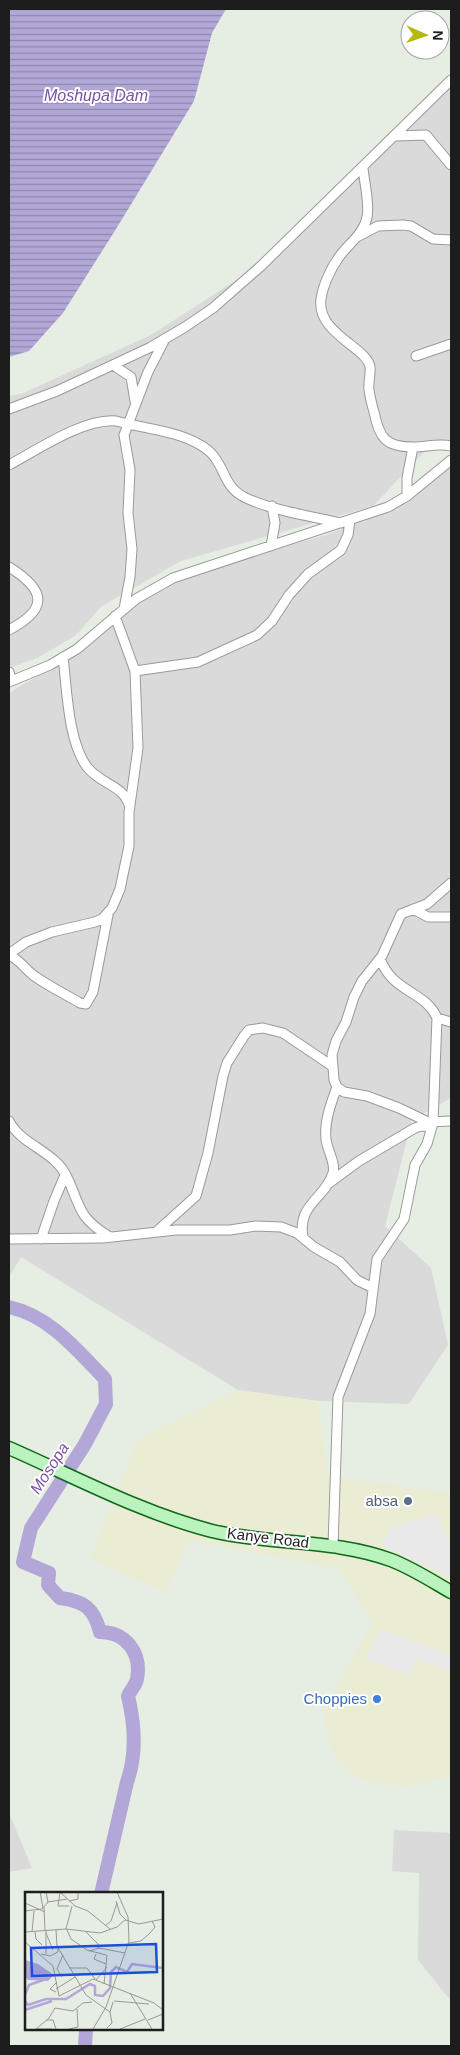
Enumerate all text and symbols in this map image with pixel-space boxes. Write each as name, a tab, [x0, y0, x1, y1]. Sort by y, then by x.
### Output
north arrow	[400, 10, 450, 60]
text: N	[430, 30, 446, 41]
water label: Moshupa Dam	[44, 87, 148, 104]
water label: Mosopa	[27, 1440, 72, 1497]
place label: absa	[365, 1492, 399, 1509]
marker: absa	[402, 1495, 414, 1507]
street label: Kanye Road	[226, 1524, 310, 1551]
place label: Choppies	[304, 1690, 367, 1707]
marker: Choppies	[371, 1693, 383, 1705]
inset map	[25, 1892, 162, 2030]

